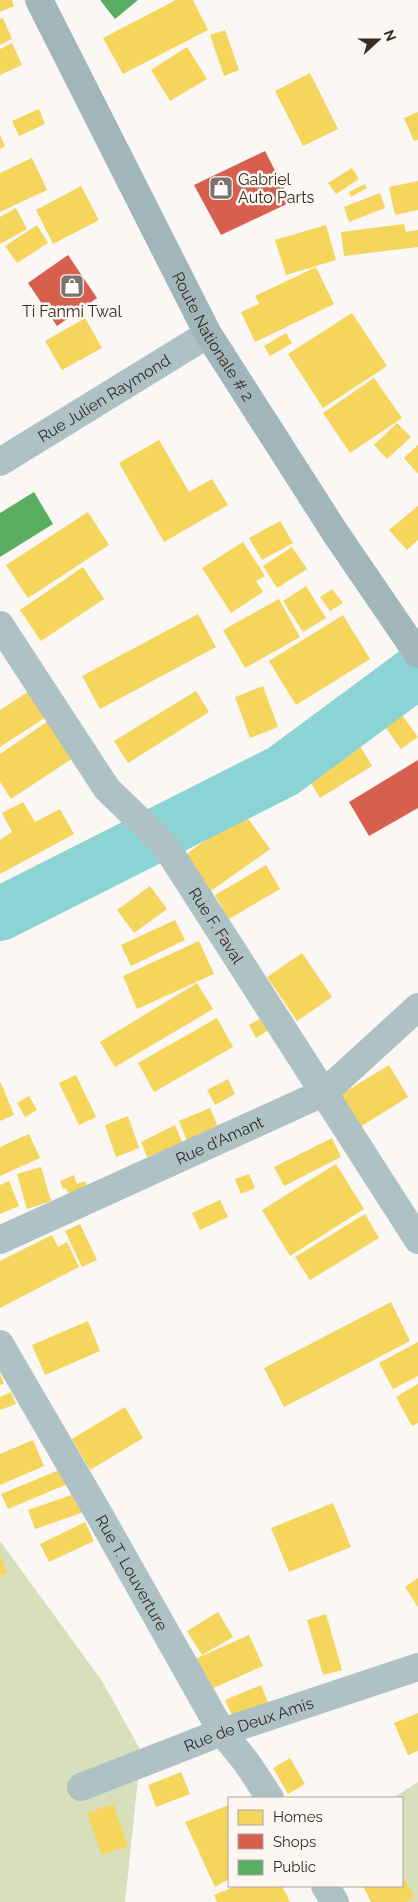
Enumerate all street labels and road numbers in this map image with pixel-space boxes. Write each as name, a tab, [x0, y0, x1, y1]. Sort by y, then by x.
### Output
street label: Route Nationale # 2	[168, 269, 258, 405]
street label: Rue Julien Raymond	[35, 351, 174, 446]
street label: Rue F. Faval	[185, 884, 248, 968]
street label: Rue d'Amant	[173, 1112, 267, 1169]
street label: Rue T. Louverture	[91, 1512, 172, 1634]
street label: Rue de Deux Amis	[181, 1693, 316, 1756]

